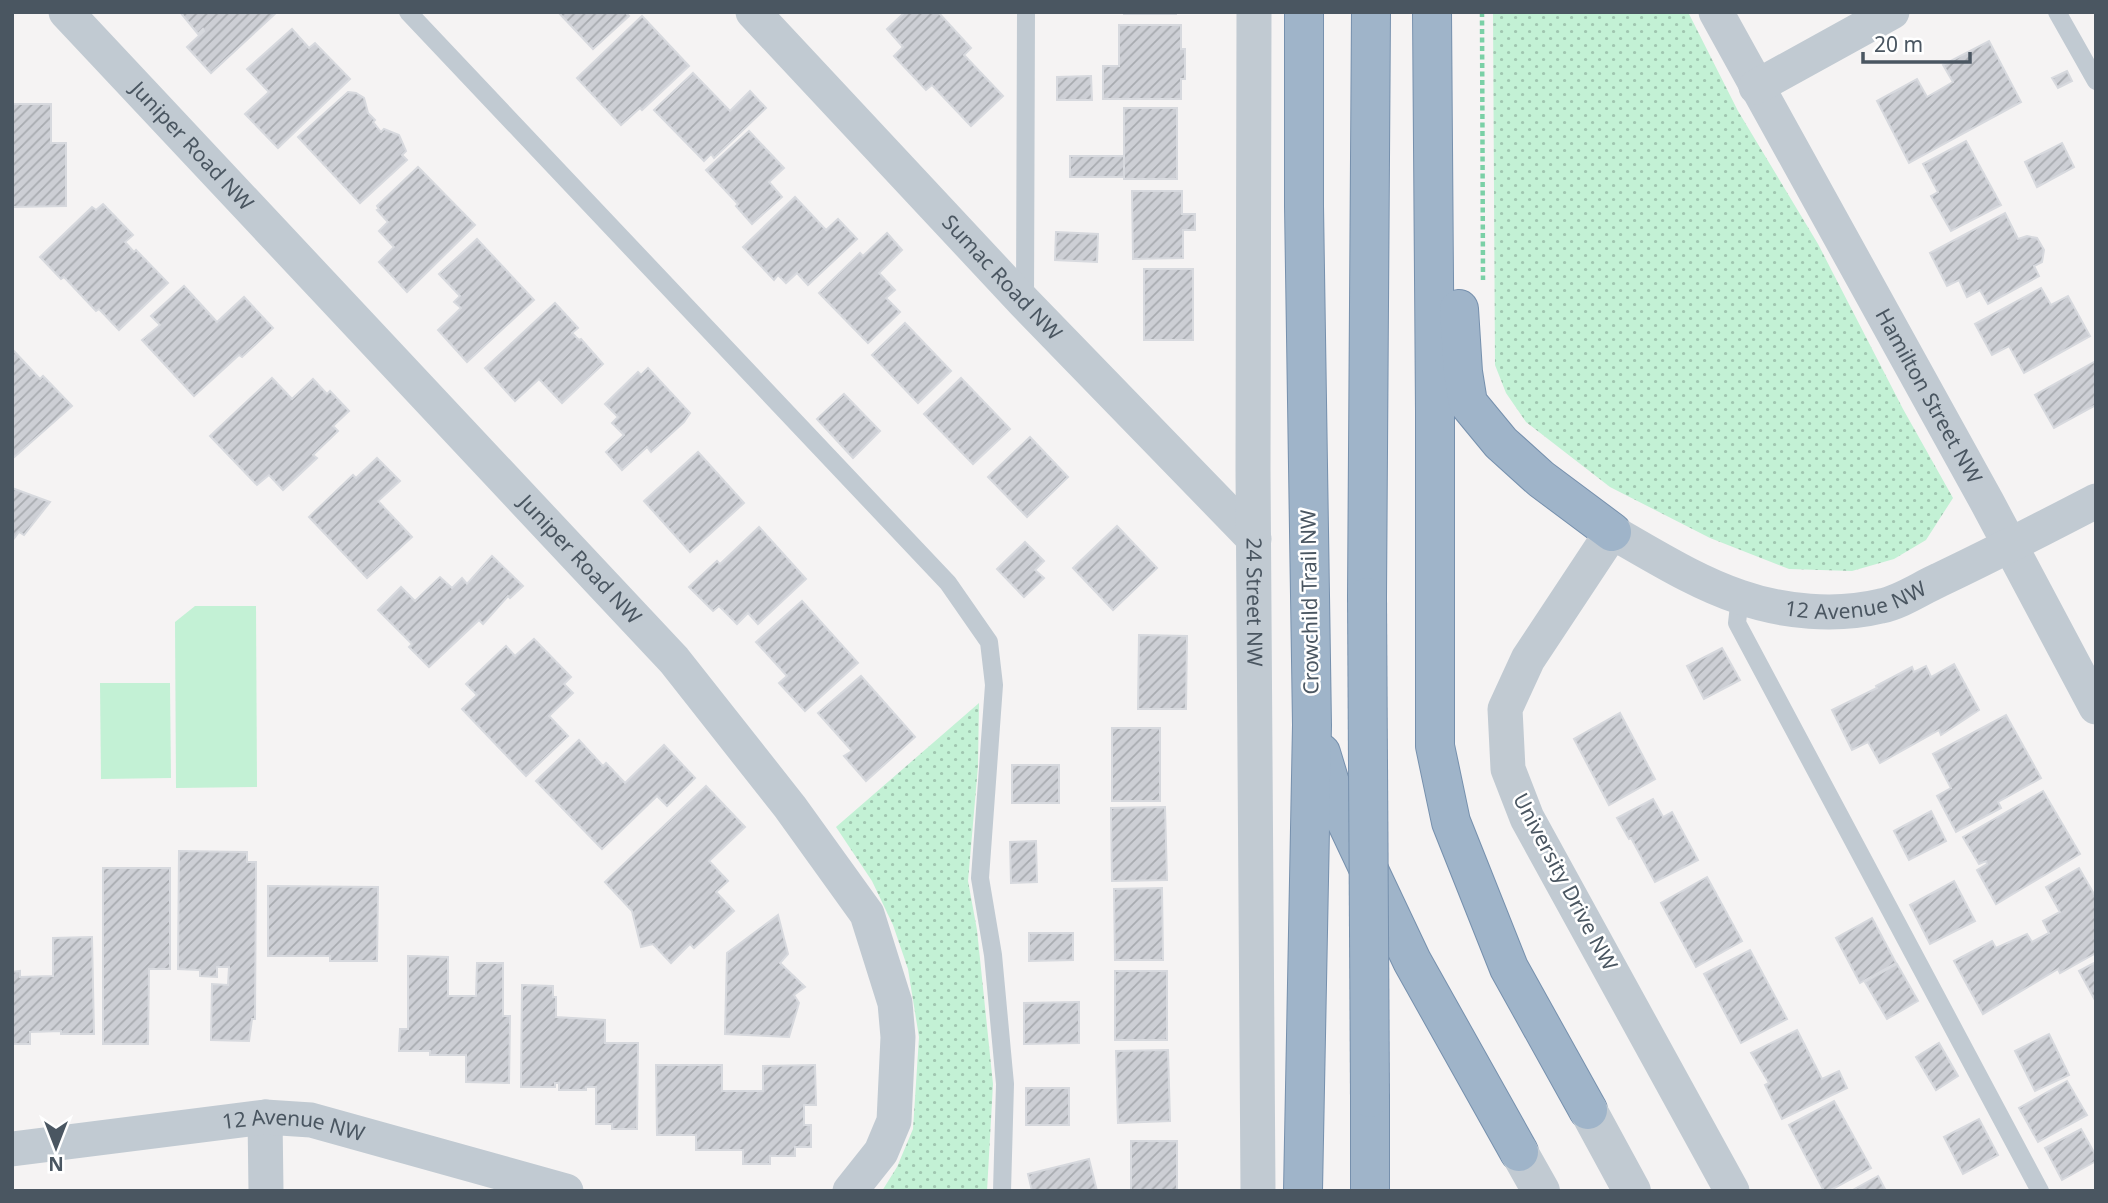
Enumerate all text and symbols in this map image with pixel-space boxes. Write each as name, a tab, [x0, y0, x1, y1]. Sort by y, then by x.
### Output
scale bar	[1863, 21, 1970, 65]
text: 20 m	[1874, 30, 1923, 58]
street label: Juniper Road NW	[124, 73, 260, 217]
street label: Sumac Road NW	[936, 208, 1069, 346]
street label: Hamilton Street NW	[1870, 303, 1989, 489]
street label: Juniper Road NW	[512, 487, 648, 630]
street label: Crowchild Trail NW	[1293, 509, 1325, 695]
street label: 24 Street NW	[1240, 537, 1269, 667]
street label: 12 Avenue NW	[1783, 574, 1931, 625]
street label: University Drive NW	[1507, 788, 1625, 976]
street label: 12 Avenue NW	[220, 1102, 368, 1147]
north arrow	[21, 1112, 91, 1182]
text: N	[48, 1151, 64, 1177]

